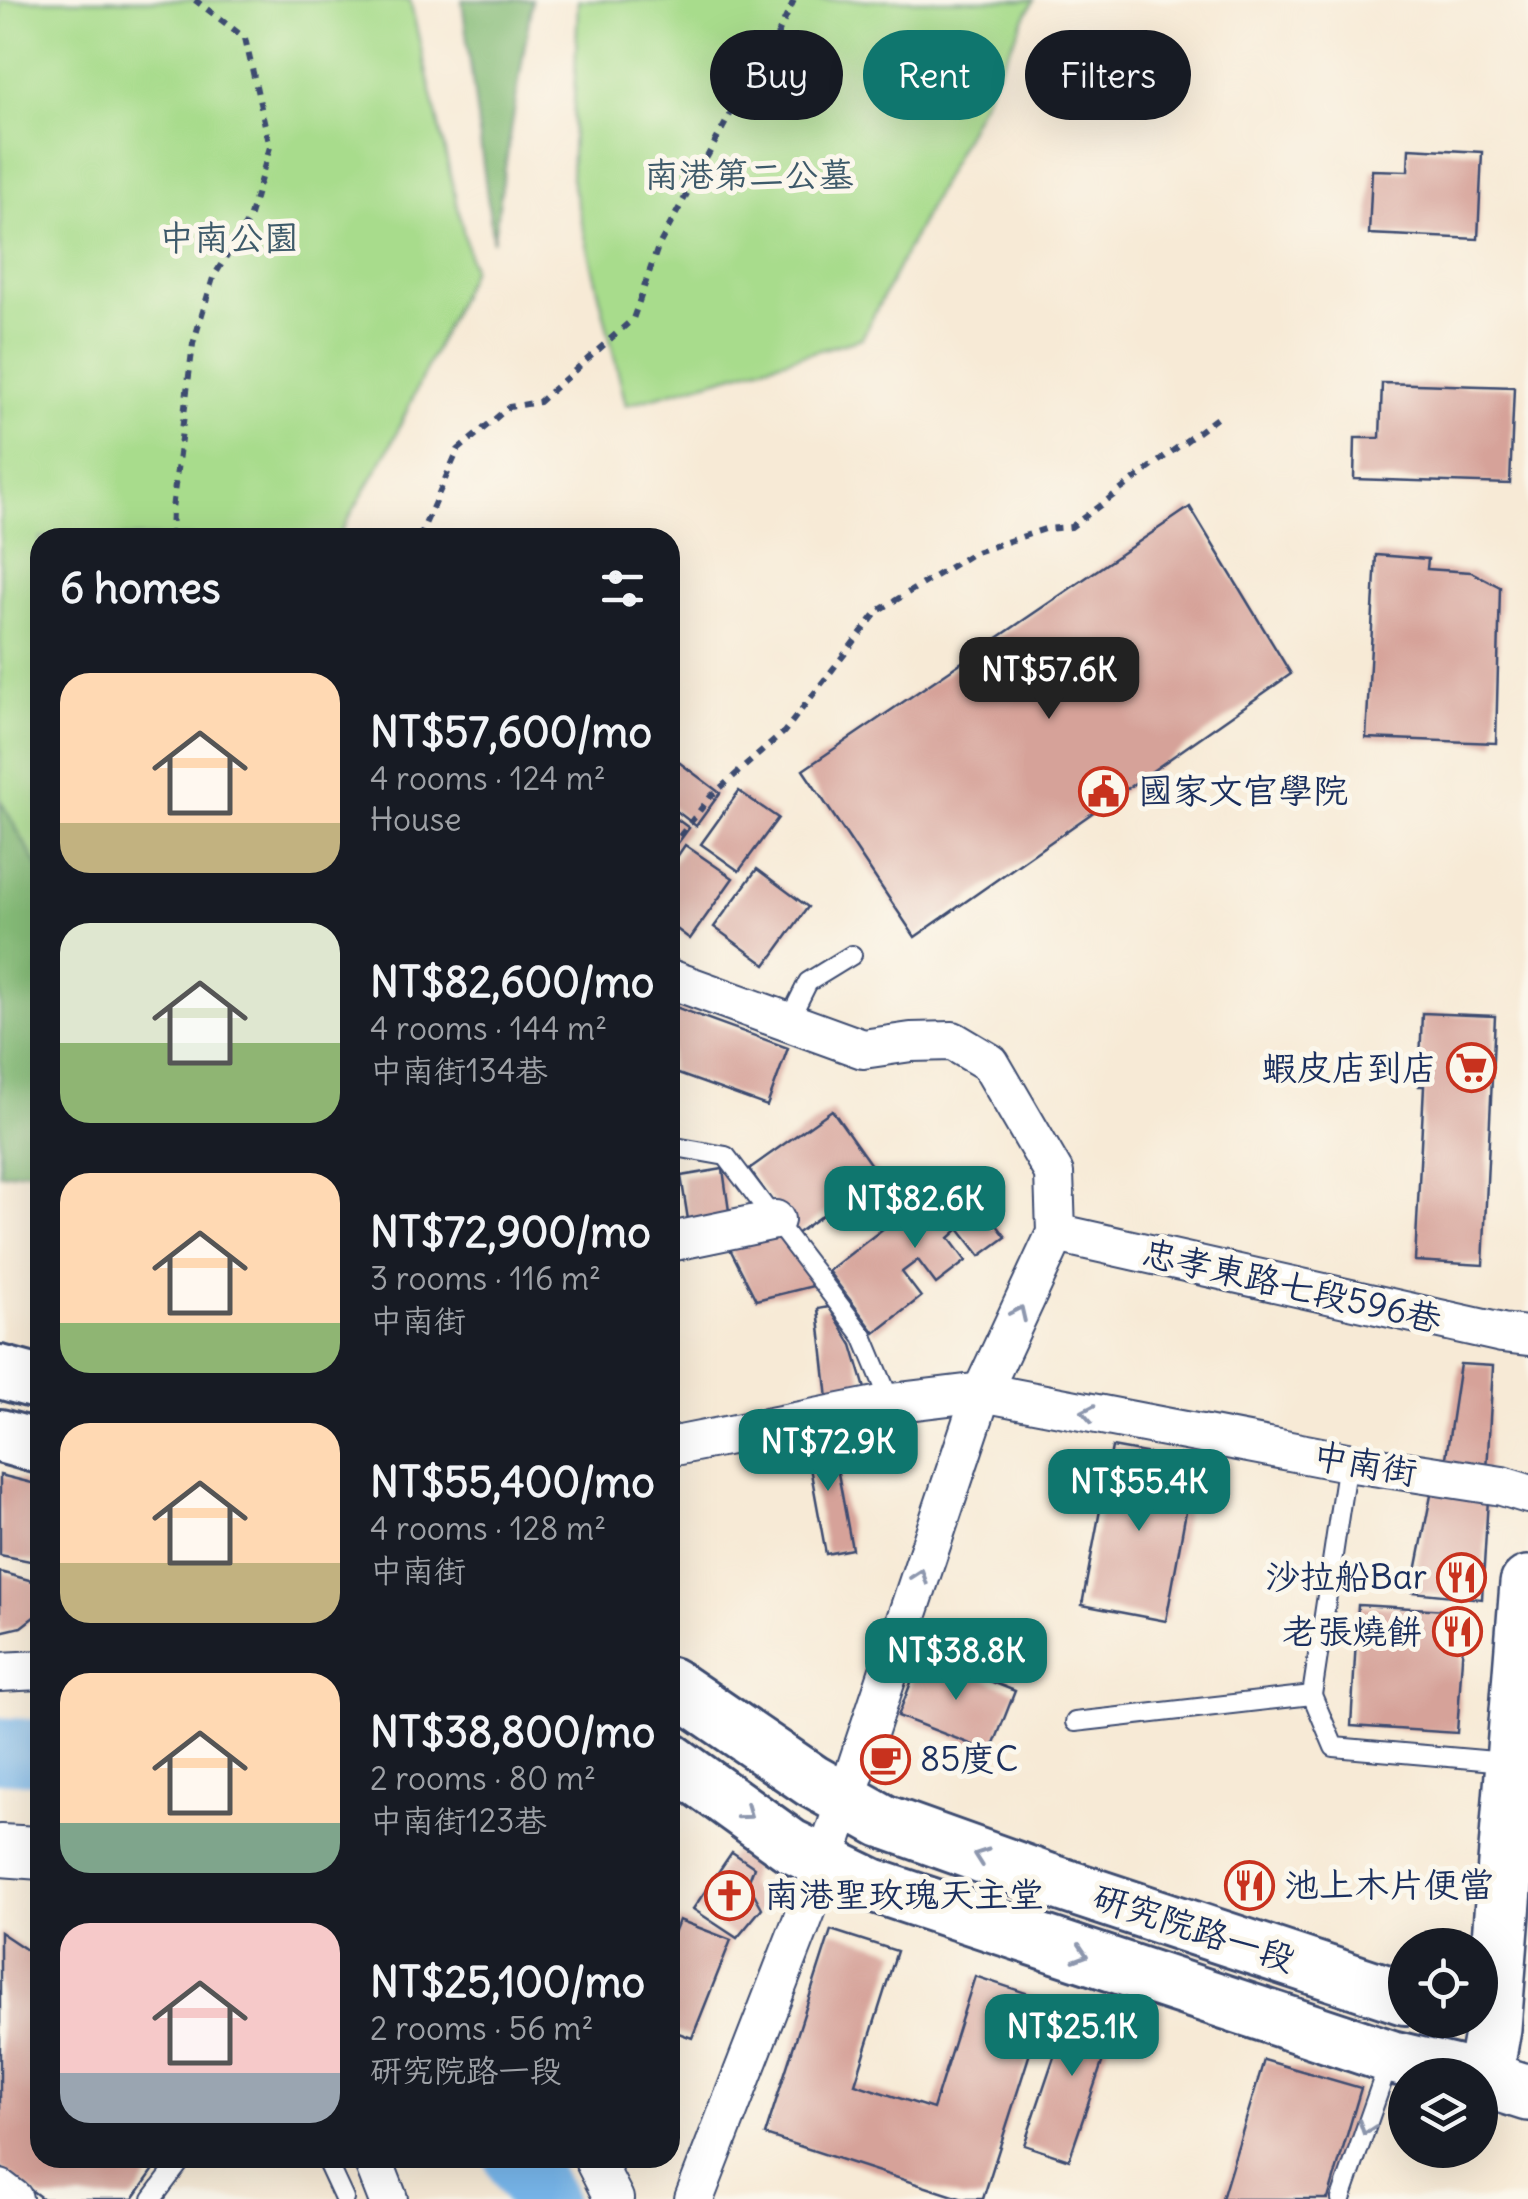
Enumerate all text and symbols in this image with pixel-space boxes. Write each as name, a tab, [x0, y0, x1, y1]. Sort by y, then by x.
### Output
chip: Buy	[710, 30, 843, 120]
chip: Rent	[863, 30, 1005, 120]
chip: Filters	[1025, 30, 1191, 120]
park label: 南港第二公墓	[644, 152, 854, 196]
park label: 中南公園	[159, 215, 299, 259]
icon: filters	[595, 561, 650, 616]
text: 6 homes	[60, 562, 221, 614]
pin: NT$57.6K	[946, 637, 1152, 722]
text: NT$57.6K	[981, 649, 1117, 690]
text: NT$57,600/mo	[370, 706, 652, 758]
icon: home	[140, 713, 260, 833]
text: 4 rooms · 124 m²	[370, 758, 606, 799]
public building icon: 國家文官學院	[1077, 765, 1129, 817]
place label: 國家文官學院	[1138, 768, 1348, 812]
text: House	[370, 799, 461, 840]
text: NT$82,600/mo	[370, 956, 654, 1008]
icon: home	[140, 963, 260, 1083]
text: 4 rooms · 144 m²	[370, 1008, 607, 1049]
supermarket icon: 蝦皮店到店	[1446, 1042, 1498, 1094]
place label: 蝦皮店到店	[1262, 1045, 1437, 1089]
text: 中南街134巷	[370, 1050, 547, 1091]
pin: NT$82.6K	[812, 1166, 1018, 1251]
text: NT$82.6K	[846, 1178, 984, 1219]
text: NT$72,900/mo	[370, 1206, 651, 1258]
icon: home	[140, 1213, 260, 1333]
street label: 忠孝東路七段596巷	[1138, 1229, 1446, 1341]
text: 3 rooms · 116 m²	[370, 1258, 601, 1299]
text: 中南街	[370, 1300, 466, 1341]
one-way arrow	[1007, 1305, 1027, 1323]
one-way arrow	[1080, 1403, 1097, 1424]
pin: NT$72.9K	[725, 1409, 931, 1494]
text: NT$72.9K	[761, 1421, 895, 1462]
street label: 中南街	[1310, 1432, 1421, 1494]
pin: NT$55.4K	[1036, 1449, 1242, 1534]
text: NT$55,400/mo	[370, 1456, 655, 1508]
text: NT$55.4K	[1070, 1461, 1208, 1502]
icon: home	[140, 1463, 260, 1583]
text: 4 rooms · 128 m²	[370, 1508, 606, 1549]
text: 中南街	[370, 1550, 466, 1591]
restaurant icon: 沙拉船Bar	[1436, 1551, 1488, 1603]
place label: 沙拉船Bar	[1265, 1554, 1427, 1598]
one-way arrow	[908, 1569, 928, 1586]
restaurant icon: 老張燒餅	[1431, 1606, 1483, 1658]
place label: 老張燒餅	[1282, 1609, 1422, 1653]
pin: NT$38.8K	[853, 1618, 1059, 1703]
text: NT$38.8K	[887, 1630, 1025, 1671]
text: NT$38,800/mo	[370, 1706, 655, 1758]
icon: home	[140, 1713, 260, 1833]
cafe icon: 85度C	[859, 1733, 911, 1785]
place label: 85度C	[920, 1736, 1018, 1780]
text: 2 rooms · 80 m²	[370, 1758, 596, 1799]
text: 中南街123巷	[370, 1800, 546, 1841]
one-way arrow	[734, 1801, 753, 1820]
one-way arrow	[973, 1847, 990, 1868]
restaurant icon: 池上木片便當	[1223, 1859, 1275, 1911]
place label: 池上木片便當	[1284, 1862, 1494, 1906]
church icon: 南港聖玫瑰天主堂	[703, 1869, 755, 1921]
place label: 南港聖玫瑰天主堂	[764, 1872, 1044, 1916]
street label: 研究院路一段	[1088, 1874, 1301, 1980]
map controls	[1388, 1928, 1498, 2168]
button: locate	[1388, 1928, 1498, 2038]
one-way arrow	[1072, 1943, 1089, 1963]
text: NT$25,100/mo	[370, 1956, 645, 2008]
icon: home	[140, 1963, 260, 2083]
pin: NT$25.1K	[969, 1994, 1175, 2079]
text: NT$25.1K	[1007, 2006, 1137, 2047]
text: 2 rooms · 56 m²	[370, 2008, 593, 2049]
text: 研究院路一段	[370, 2050, 562, 2091]
button: layers	[1388, 2058, 1498, 2168]
one-way arrow	[1357, 2118, 1378, 2136]

